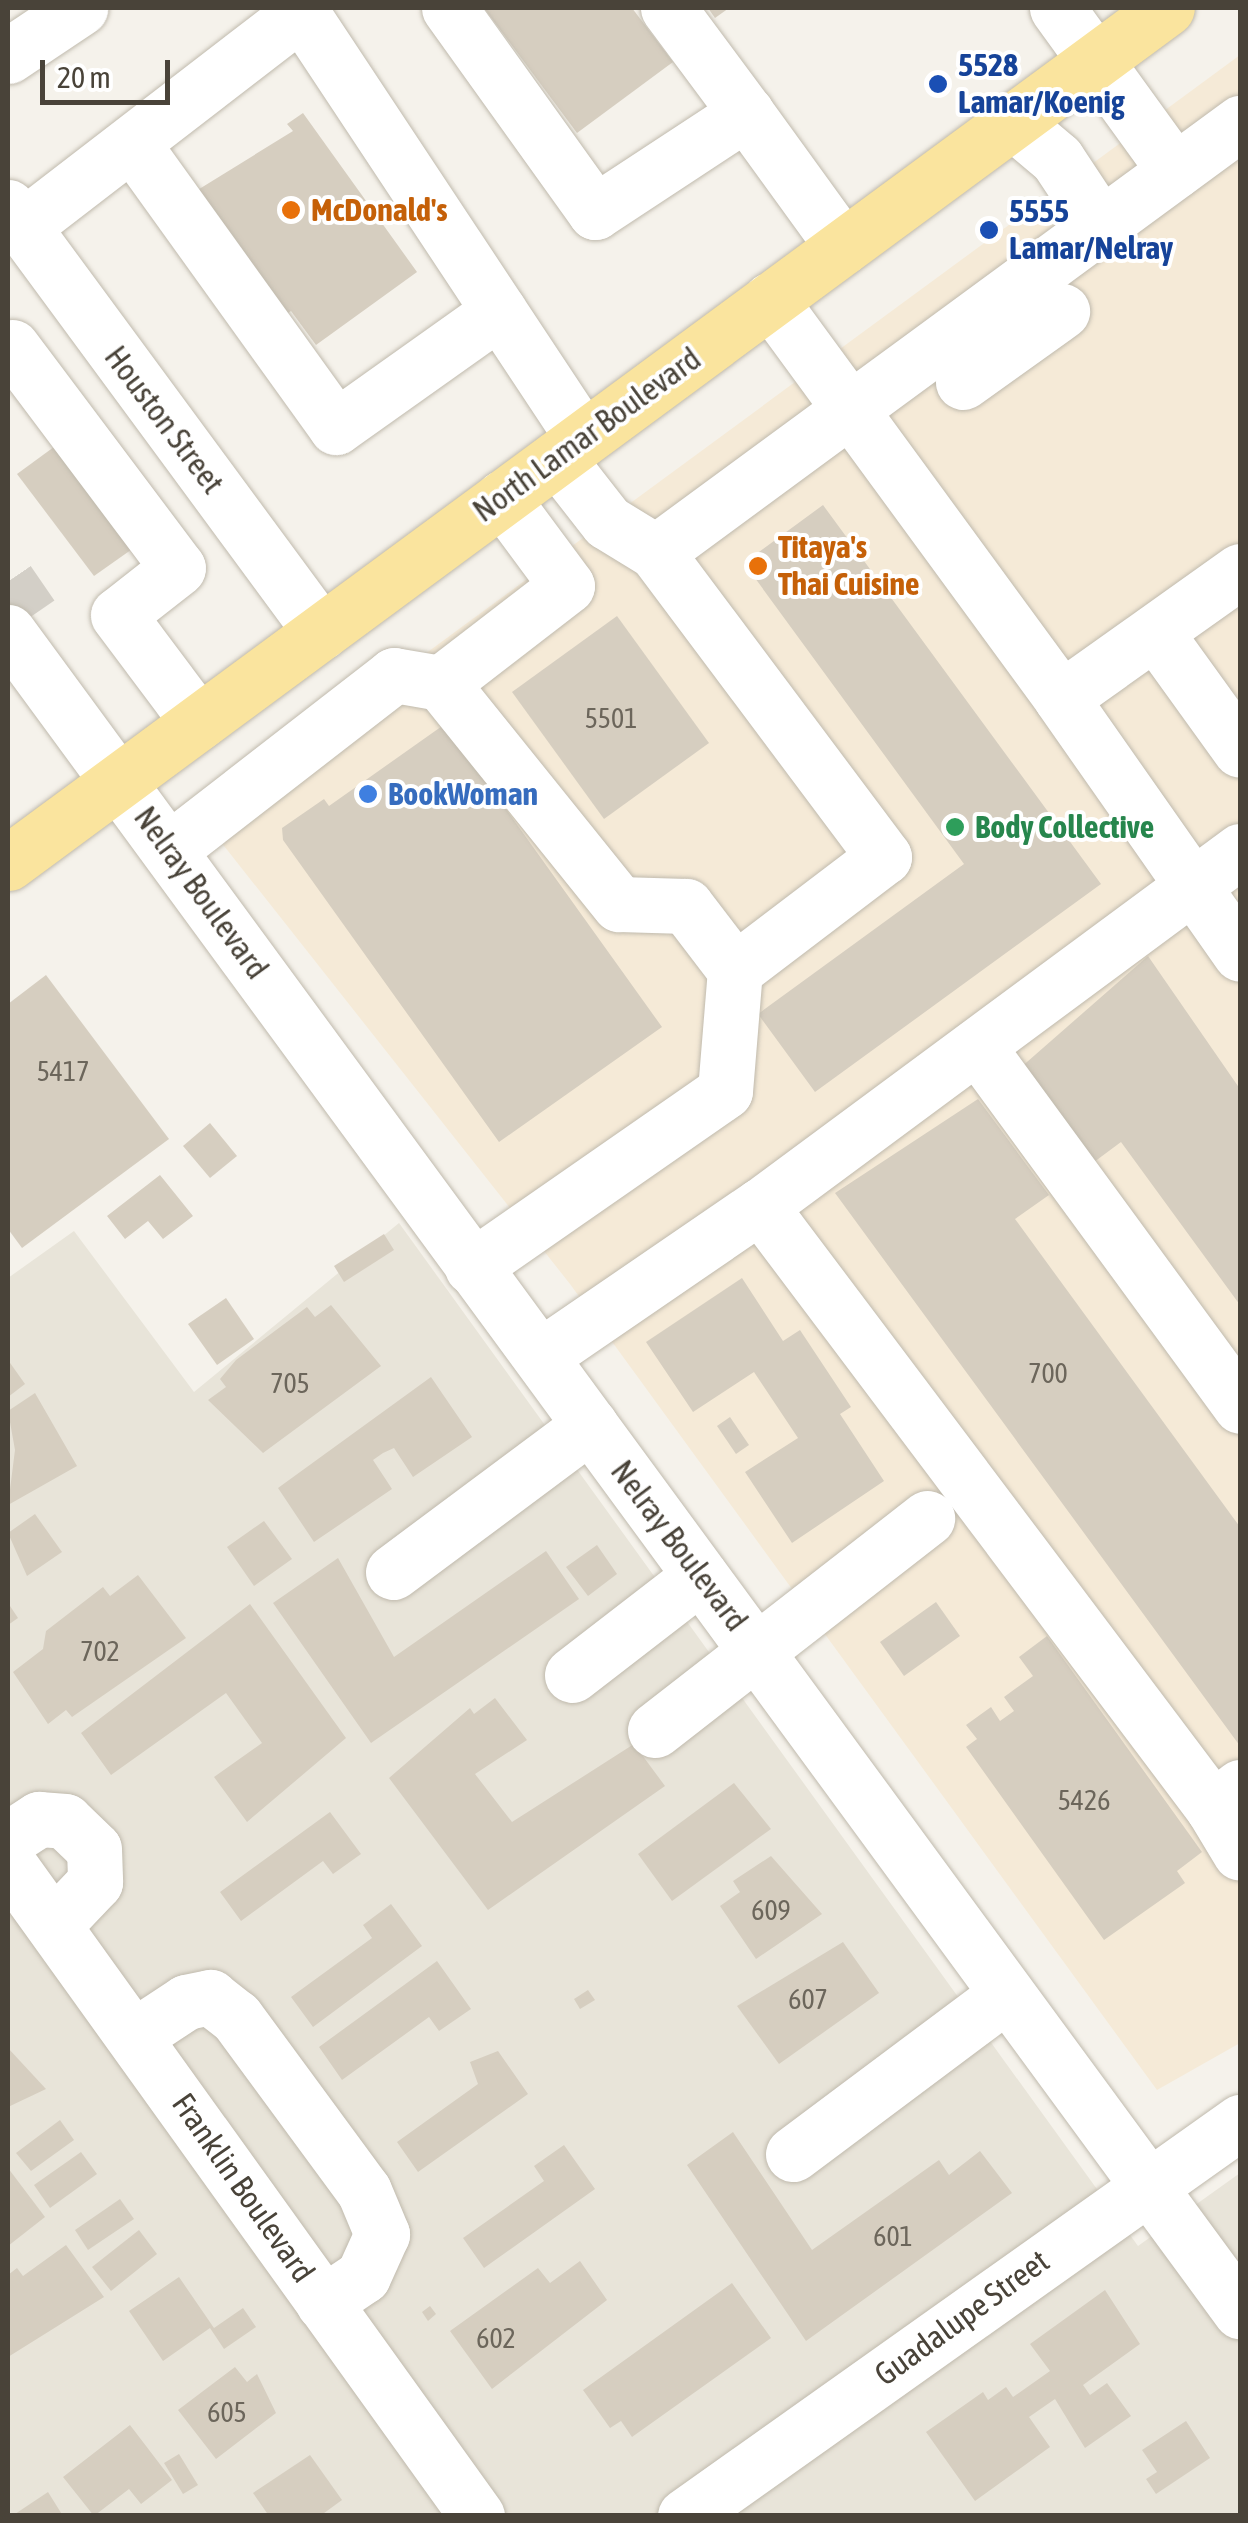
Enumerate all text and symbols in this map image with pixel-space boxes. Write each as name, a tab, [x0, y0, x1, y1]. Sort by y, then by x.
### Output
scale bar	[45, 40, 175, 102]
place label: 5528 Lamar/Koenig	[958, 47, 1125, 122]
text: 20 m	[57, 60, 111, 94]
marker: 5528 Lamar/Koenig	[927, 73, 949, 95]
place label: McDonald's	[311, 191, 448, 229]
place label: 5555 Lamar/Nelray	[1009, 193, 1173, 268]
marker: McDonald's	[280, 199, 302, 221]
marker: 5555 Lamar/Nelray	[978, 219, 1000, 241]
street label: Houston Street	[96, 339, 232, 501]
street label: North Lamar Boulevard	[466, 340, 708, 530]
place label: Titaya's Thai Cuisine	[778, 529, 919, 604]
marker: Titaya's Thai Cuisine	[747, 555, 769, 577]
house number: 5501	[585, 701, 637, 735]
place label: BookWoman	[388, 775, 538, 813]
marker: BookWoman	[357, 783, 379, 805]
street label: Nelray Boulevard	[126, 799, 276, 987]
place label: Body Collective	[975, 808, 1154, 846]
marker: Body Collective	[944, 816, 966, 838]
house number: 5417	[37, 1054, 89, 1088]
house number: 700	[1028, 1356, 1068, 1390]
house number: 705	[270, 1366, 310, 1400]
street label: Nelray Boulevard	[602, 1453, 756, 1639]
house number: 702	[80, 1634, 120, 1668]
house number: 5426	[1058, 1783, 1110, 1817]
house number: 609	[751, 1893, 791, 1927]
house number: 607	[788, 1982, 828, 2016]
street label: Franklin Boulevard	[164, 2086, 322, 2290]
house number: 601	[873, 2219, 913, 2253]
street label: Guadalupe Street	[868, 2242, 1056, 2394]
house number: 602	[476, 2321, 516, 2355]
house number: 605	[207, 2395, 247, 2429]

